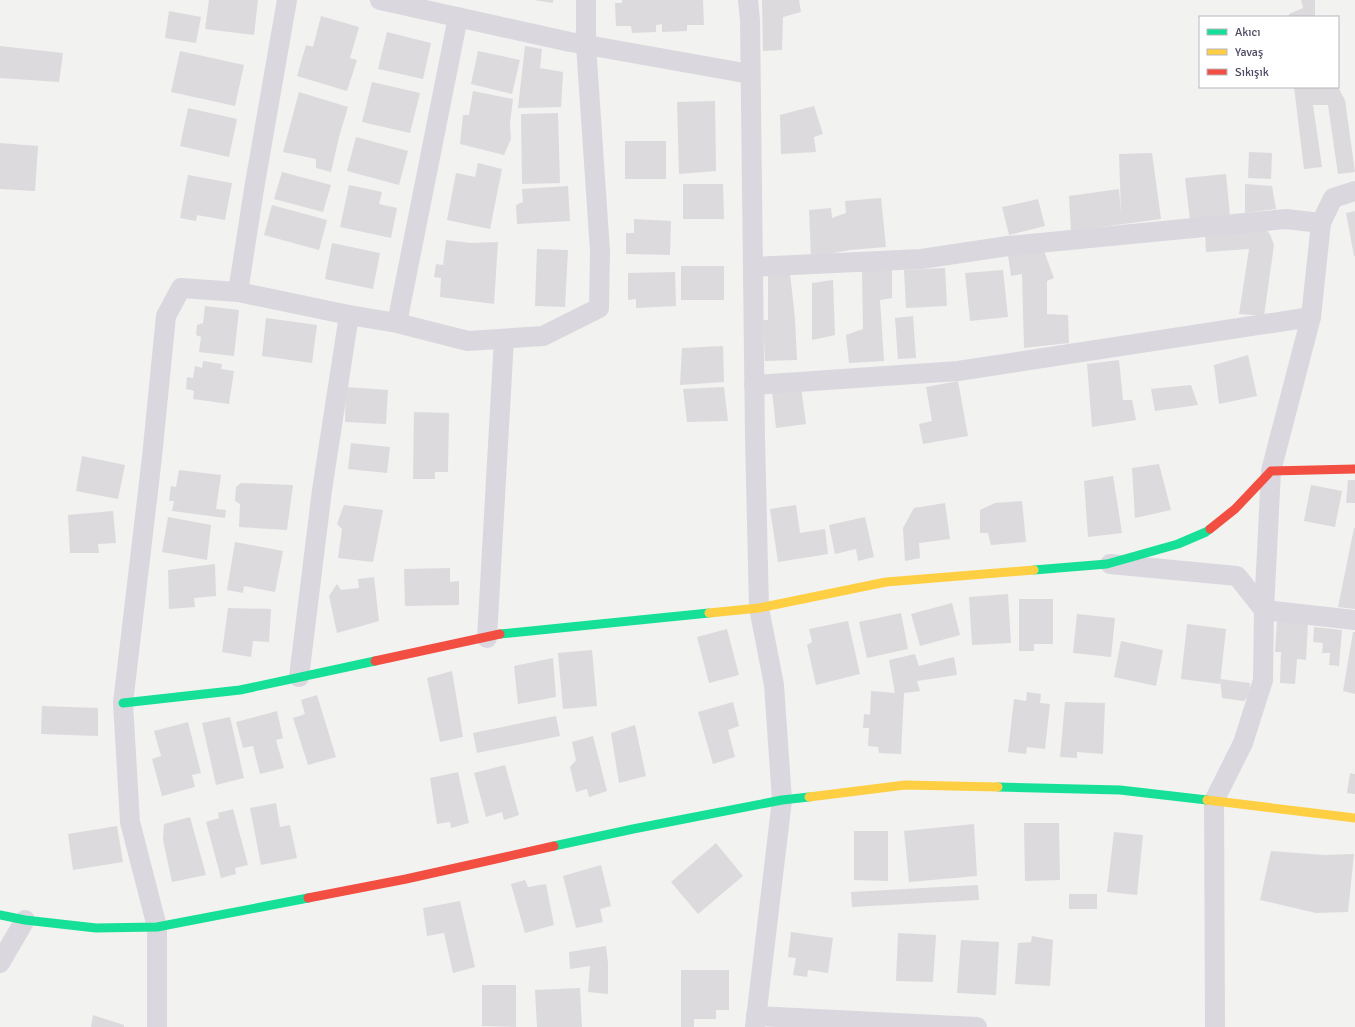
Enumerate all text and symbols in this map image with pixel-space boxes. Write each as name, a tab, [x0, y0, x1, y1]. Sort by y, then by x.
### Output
legend	[1199, 16, 1339, 88]
text: Akıcı	[1235, 25, 1261, 40]
text: Yavaş	[1235, 45, 1263, 60]
text: Sıkışık	[1235, 65, 1269, 80]

